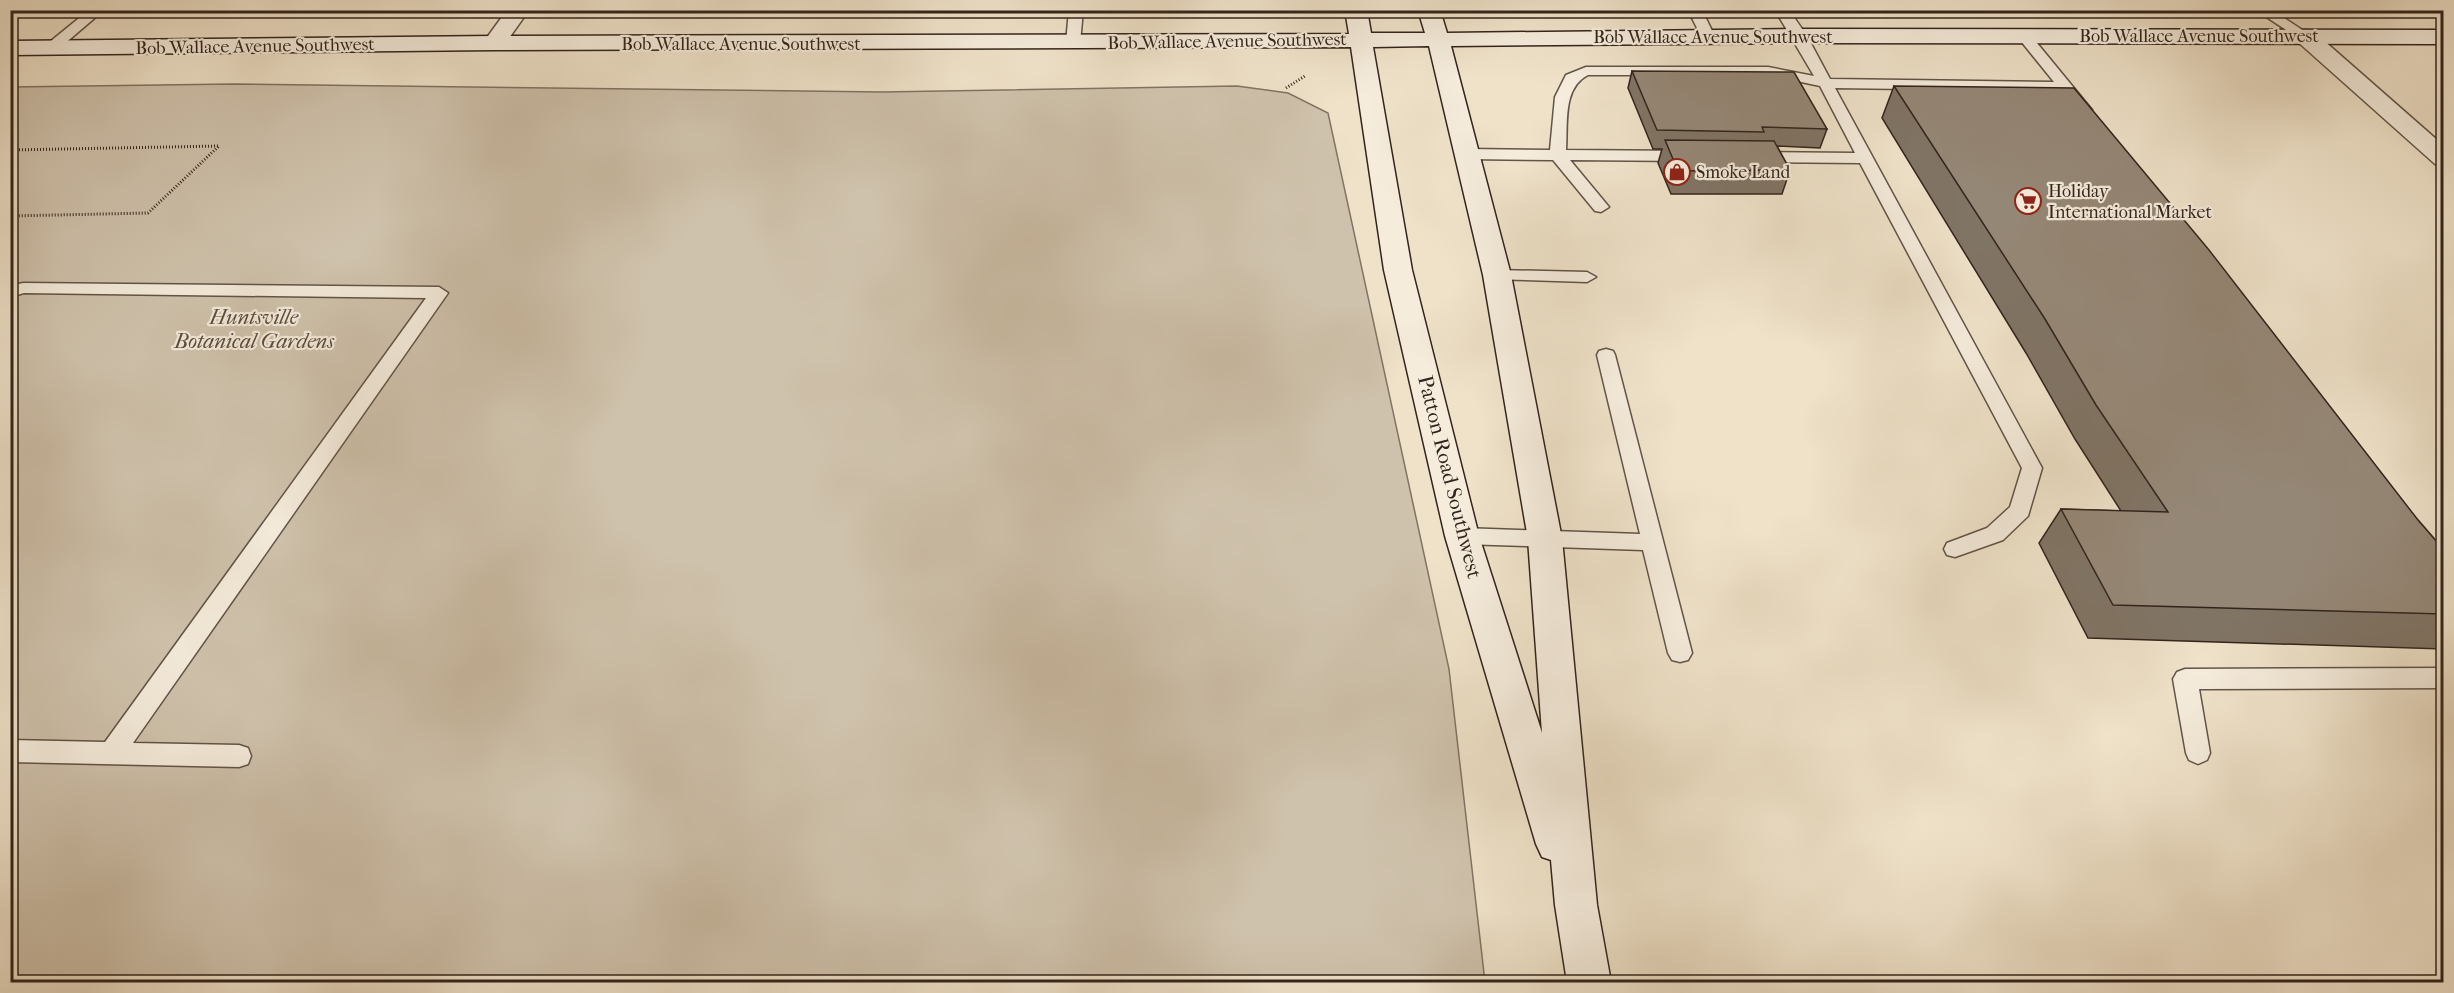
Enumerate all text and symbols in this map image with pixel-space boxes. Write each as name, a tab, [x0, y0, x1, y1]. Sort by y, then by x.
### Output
street label: Bob Wallace Avenue Southwest	[2079, 26, 2319, 47]
street label: Bob Wallace Avenue Southwest	[1593, 27, 1833, 48]
street label: Bob Wallace Avenue Southwest	[1107, 29, 1347, 54]
street label: Bob Wallace Avenue Southwest	[135, 34, 375, 59]
street label: Bob Wallace Avenue Southwest	[621, 34, 861, 55]
shop icon: Smoke Land	[1662, 157, 1692, 187]
place label: Smoke Land	[1696, 162, 1791, 183]
place label: Holiday International Market	[2048, 181, 2213, 223]
supermarket icon: Holiday International Market	[2013, 186, 2043, 216]
park label: Huntsville Botanical Gardens	[173, 305, 334, 353]
street label: Patton Road Southwest	[1413, 373, 1487, 582]

